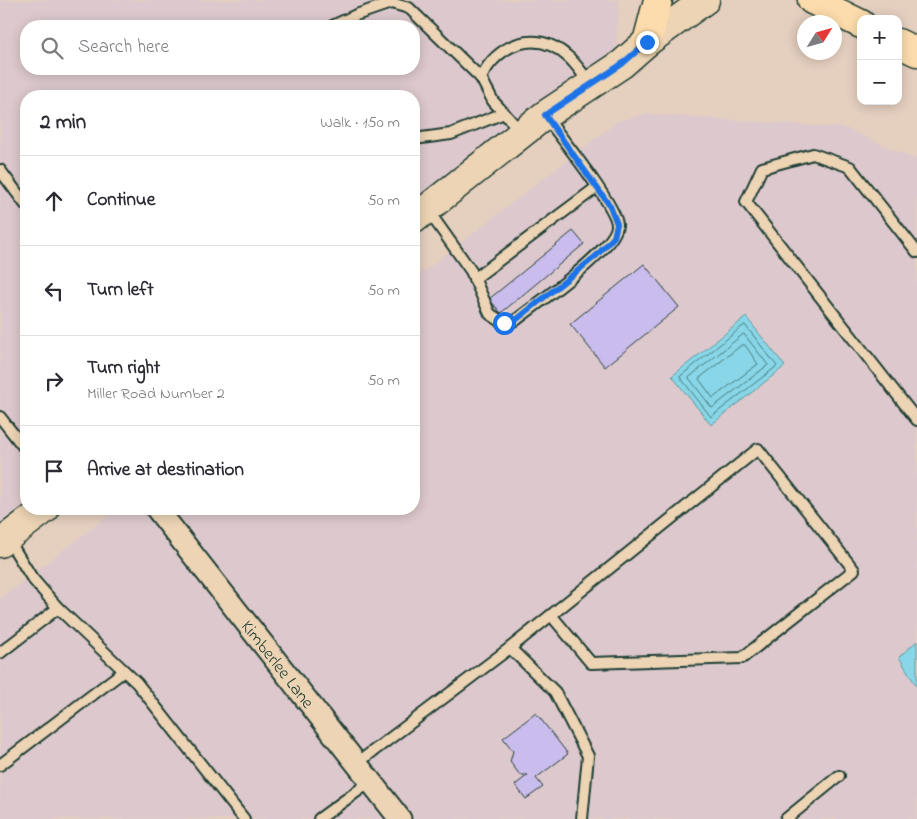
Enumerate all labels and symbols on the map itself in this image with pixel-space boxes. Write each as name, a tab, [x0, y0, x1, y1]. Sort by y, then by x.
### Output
north arrow	[797, 15, 842, 60]
route end	[636, 31, 659, 54]
route start	[493, 312, 516, 335]
street label: Kimberlee Lane	[234, 615, 320, 716]

